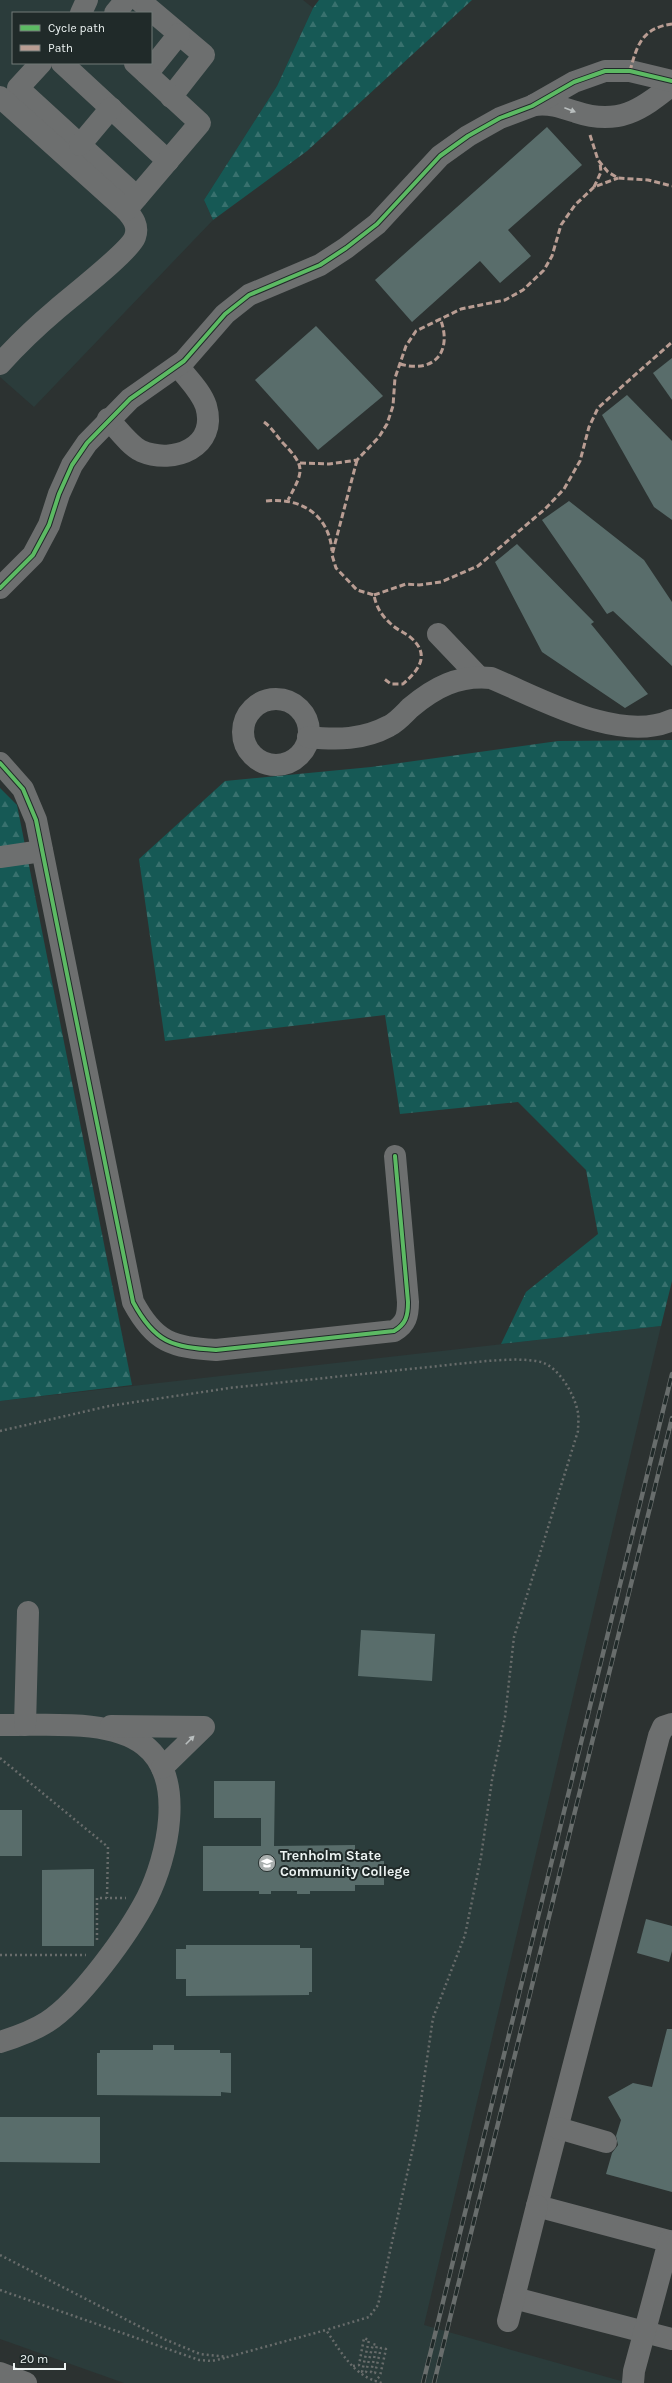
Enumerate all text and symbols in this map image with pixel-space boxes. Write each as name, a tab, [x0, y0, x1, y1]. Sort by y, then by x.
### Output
legend	[12, 12, 152, 64]
text: Cycle path	[48, 21, 105, 35]
text: Path	[48, 41, 73, 55]
one-way arrow	[565, 107, 577, 113]
one-way arrow	[185, 1736, 195, 1745]
place label: Trenholm State Community College	[280, 1847, 410, 1880]
school or university icon: Trenholm State Community College	[257, 1853, 277, 1873]
scale bar	[14, 2345, 65, 2371]
text: 20 m	[20, 2352, 48, 2366]

